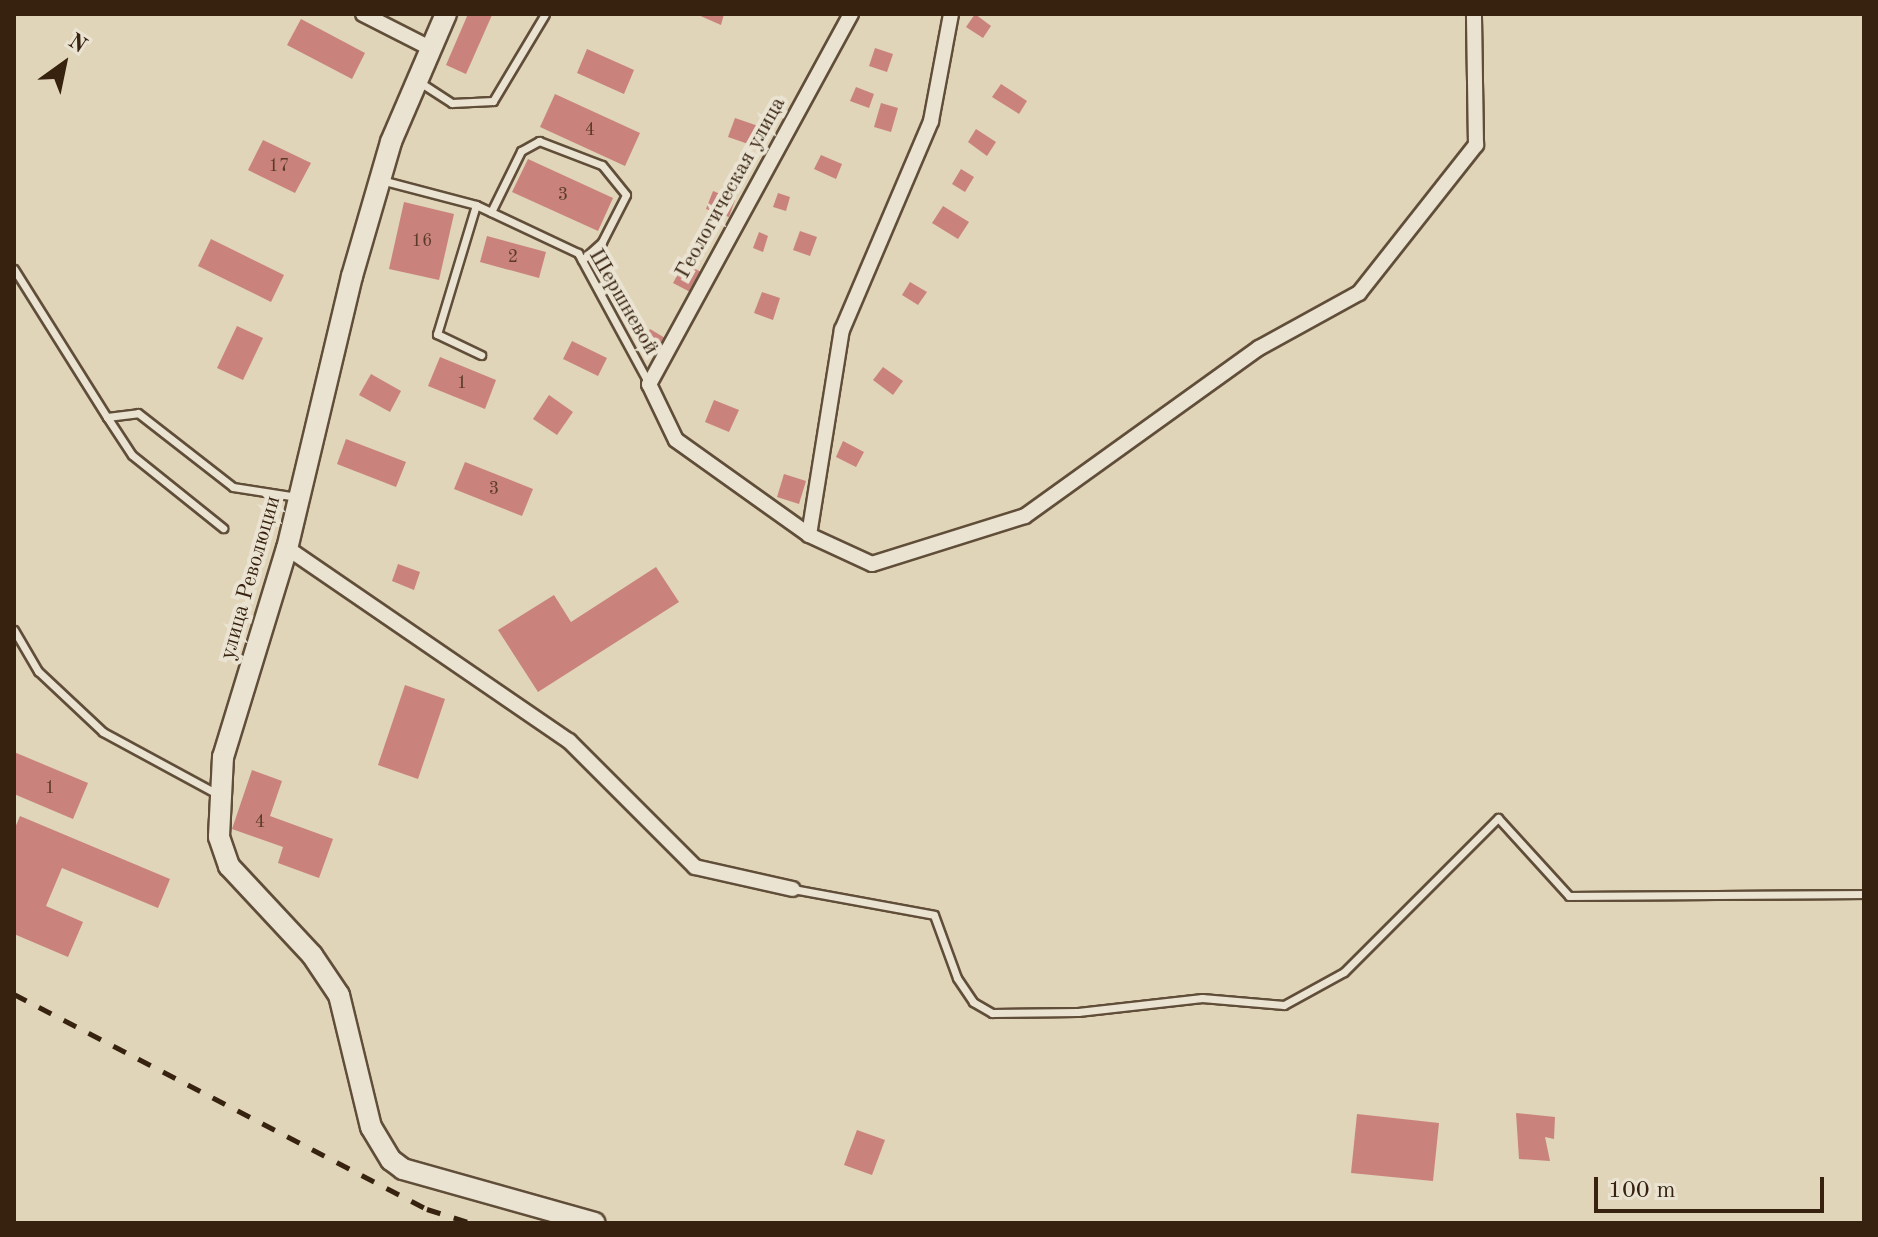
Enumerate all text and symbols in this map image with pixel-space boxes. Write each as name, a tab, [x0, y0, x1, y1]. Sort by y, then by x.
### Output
north arrow	[24, 24, 104, 104]
text: N	[64, 30, 90, 58]
street label: Геологическая улица	[670, 93, 792, 283]
house number: 4	[585, 119, 595, 141]
house number: 17	[269, 155, 289, 177]
house number: 3	[558, 184, 568, 206]
house number: 16	[412, 230, 432, 252]
street label: Шершневой	[582, 244, 664, 360]
house number: 2	[508, 246, 518, 268]
house number: 1	[457, 372, 467, 394]
house number: 3	[489, 478, 499, 500]
street label: улица Революции	[215, 493, 287, 663]
house number: 1	[45, 777, 55, 799]
house number: 4	[255, 811, 265, 833]
scale bar	[1598, 1161, 1828, 1211]
text: 100 m	[1608, 1179, 1676, 1203]

